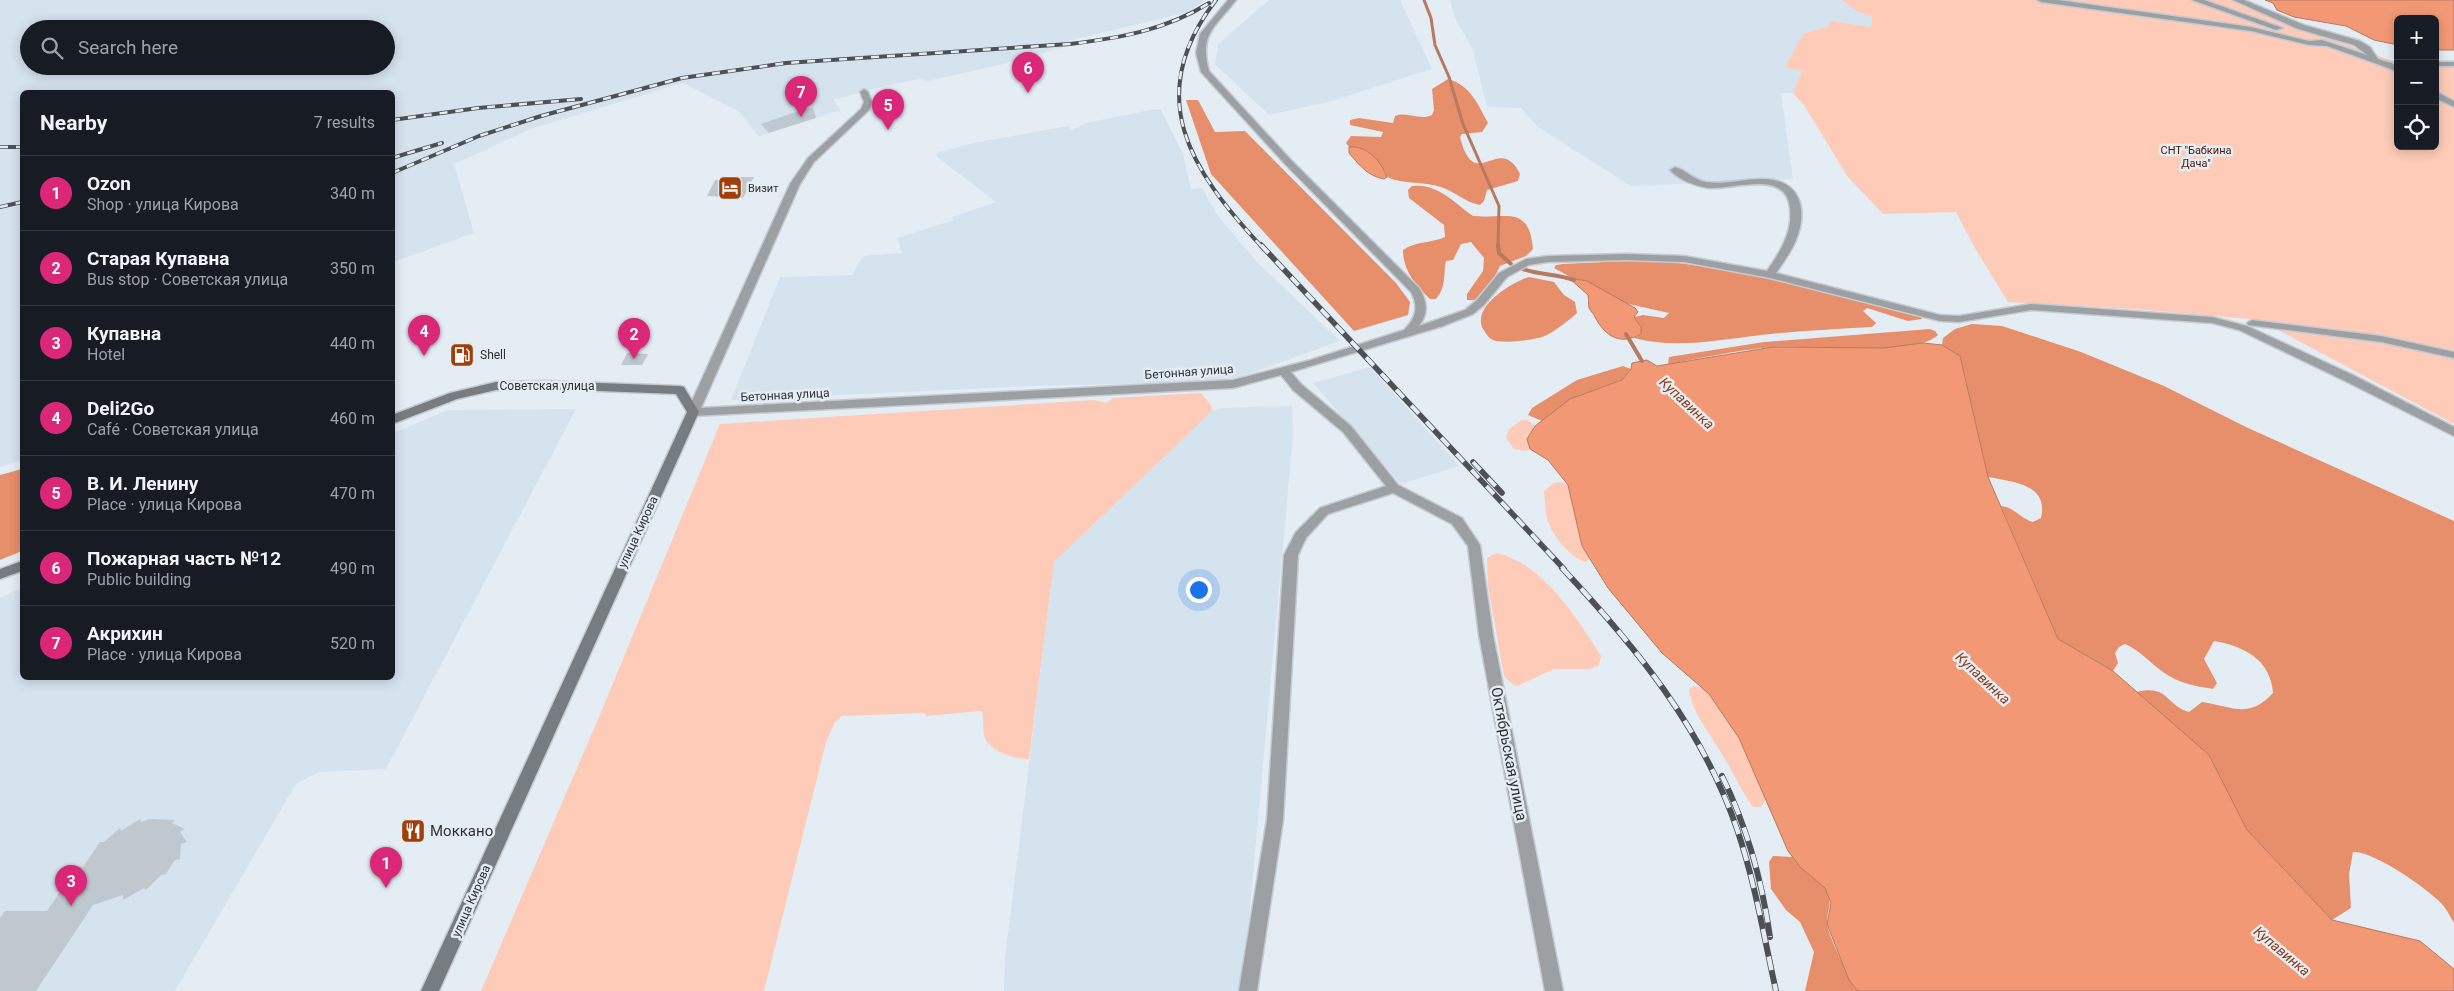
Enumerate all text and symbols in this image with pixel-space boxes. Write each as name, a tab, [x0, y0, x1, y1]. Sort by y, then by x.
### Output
map controls	[2394, 15, 2439, 150]
button: +	[2394, 15, 2439, 60]
search box	[20, 20, 395, 75]
icon: search	[38, 34, 66, 62]
text: Search here	[78, 36, 178, 59]
pin: 6	[1012, 52, 1044, 93]
button: −	[2394, 60, 2439, 105]
pin: 7	[785, 76, 817, 117]
pin: 5	[872, 89, 904, 130]
button: locate	[2394, 105, 2439, 150]
text: Nearby	[40, 111, 107, 135]
text: 7 results	[314, 113, 375, 132]
park label: СНТ "Бабкина Дача"	[2161, 144, 2232, 170]
text: Ozon	[87, 172, 131, 195]
hotel icon: Визит	[717, 175, 743, 201]
place label: Визит	[748, 182, 779, 195]
text: 1	[51, 184, 61, 203]
text: 340 m	[330, 184, 375, 203]
text: Shop · улица Кирова	[87, 195, 239, 214]
text: Старая Купавна	[87, 247, 229, 270]
text: 2	[51, 259, 61, 278]
text: 350 m	[330, 259, 375, 278]
text: Bus stop · Советская улица	[87, 270, 288, 289]
pin: 4	[408, 315, 440, 356]
pin: 2	[618, 318, 650, 359]
text: Купавна	[87, 322, 161, 345]
text: 3	[51, 334, 61, 353]
text: 440 m	[330, 334, 375, 353]
fuel station icon: Shell	[449, 342, 475, 368]
text: Hotel	[87, 345, 125, 364]
place label: Shell	[480, 348, 506, 362]
street label: Бетонная улица	[1144, 362, 1234, 382]
water label: Купавинка	[1657, 374, 1717, 432]
street label: Советская улица	[500, 379, 594, 393]
street label: Бетонная улица	[740, 386, 830, 404]
text: Deli2Go	[87, 397, 154, 420]
text: 4	[51, 409, 61, 428]
text: 460 m	[330, 409, 375, 428]
text: Café · Советская улица	[87, 420, 259, 439]
text: В. И. Ленину	[87, 472, 198, 495]
text: 5	[51, 484, 61, 503]
text: 470 m	[330, 484, 375, 503]
street label: улица Кирова	[615, 494, 661, 570]
text: Place · улица Кирова	[87, 495, 242, 514]
text: Пожарная часть №12	[87, 547, 281, 570]
text: 6	[51, 559, 61, 578]
text: 490 m	[330, 559, 375, 578]
text: Public building	[87, 570, 191, 589]
your location	[1186, 577, 1212, 603]
text: Акрихин	[87, 622, 163, 645]
text: 7	[51, 634, 61, 653]
text: 520 m	[330, 634, 375, 653]
text: Place · улица Кирова	[87, 645, 242, 664]
water label: Купавинка	[1953, 649, 2013, 707]
street label: Октябрьская улица	[1487, 686, 1531, 822]
restaurant icon: Моккано	[400, 818, 426, 844]
place label: Моккано	[430, 822, 493, 840]
pin: 1	[370, 847, 402, 888]
street label: улица Кирова	[449, 863, 493, 939]
pin: 3	[55, 865, 87, 906]
water label: Купавинка	[2251, 923, 2313, 979]

